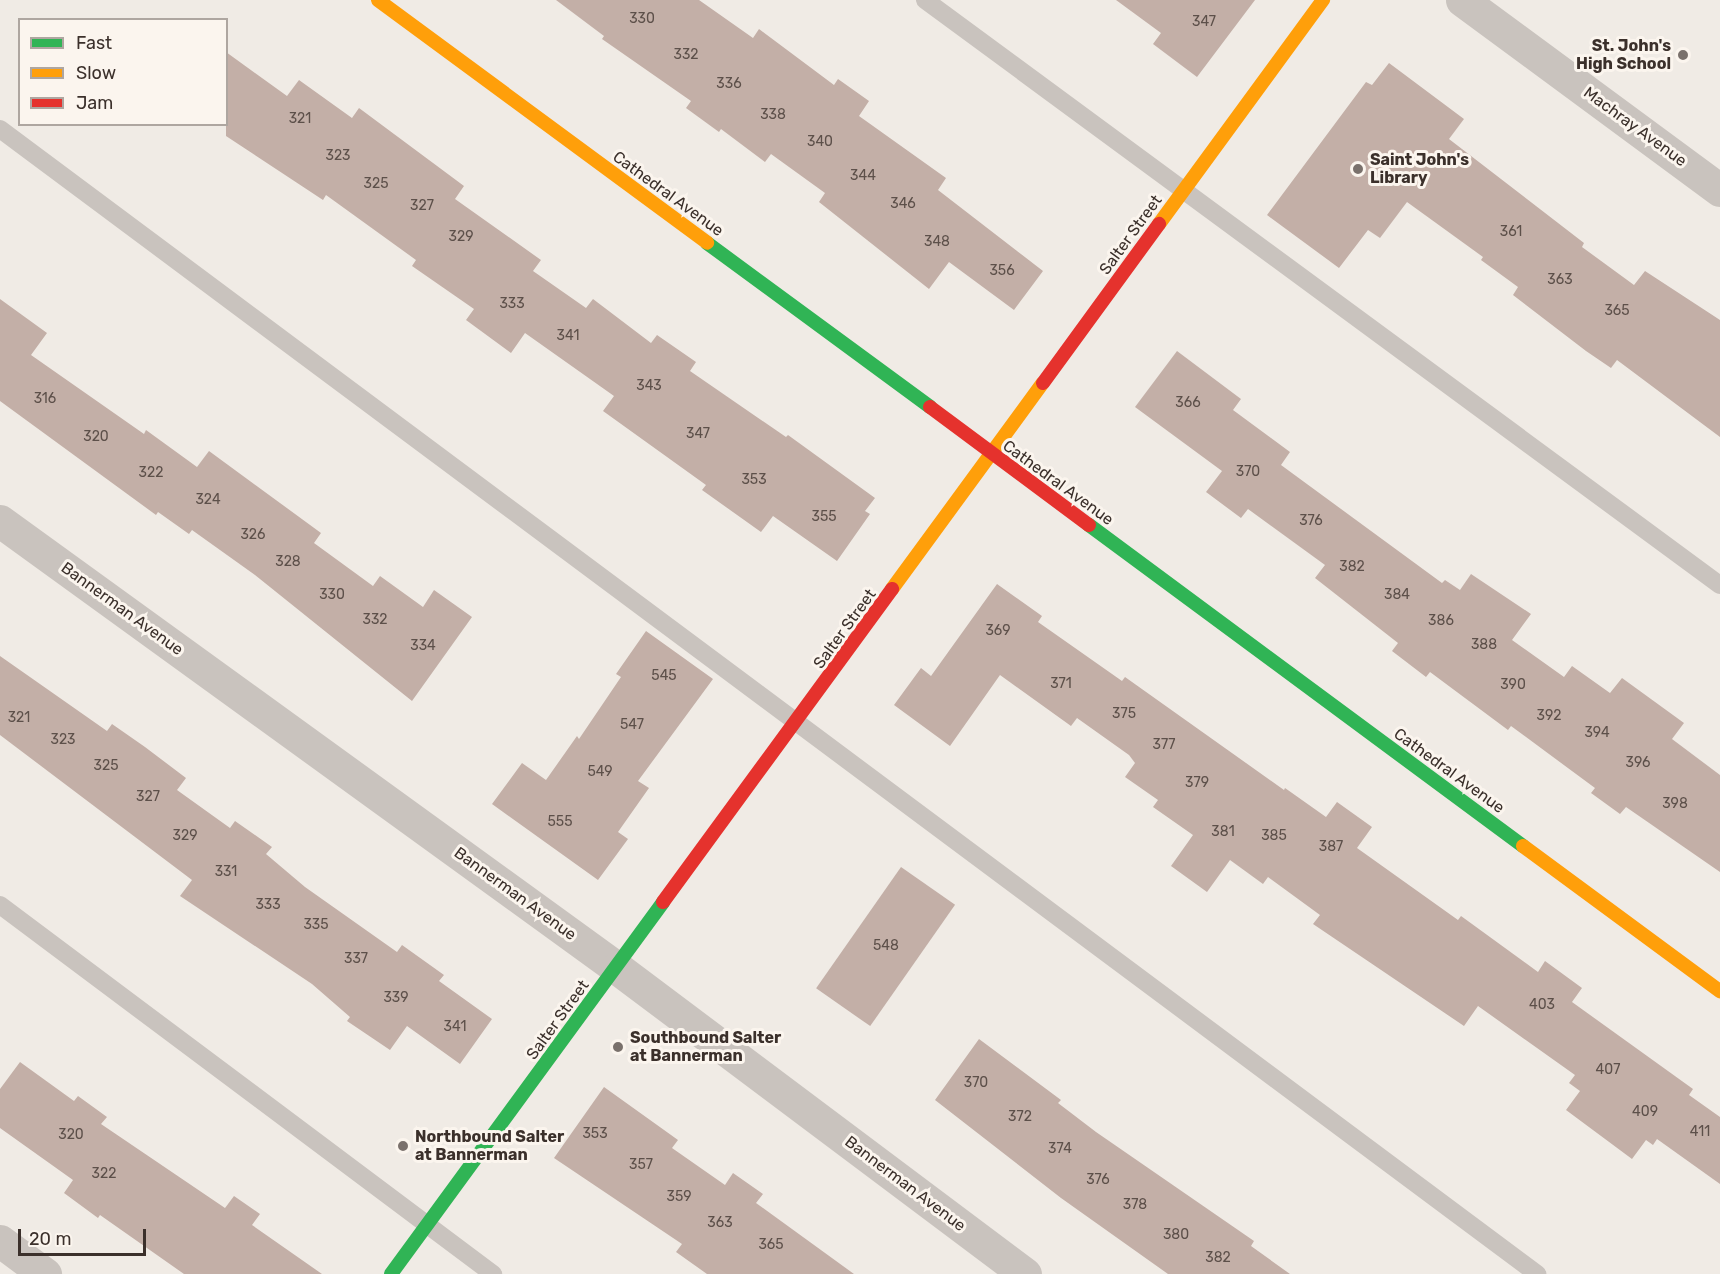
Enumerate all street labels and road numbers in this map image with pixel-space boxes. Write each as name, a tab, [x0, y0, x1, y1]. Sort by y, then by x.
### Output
street label: Machray Avenue	[1579, 83, 1691, 171]
street label: Cathedral Avenue	[609, 147, 727, 241]
street label: Salter Street	[1096, 191, 1166, 279]
street label: Cathedral Avenue	[999, 436, 1117, 530]
street label: Bannerman Avenue	[57, 558, 187, 660]
street label: Salter Street	[810, 585, 880, 673]
street label: Cathedral Avenue	[1390, 724, 1508, 818]
street label: Bannerman Avenue	[450, 843, 580, 945]
street label: Salter Street	[523, 976, 593, 1064]
street label: Bannerman Avenue	[841, 1132, 969, 1236]

